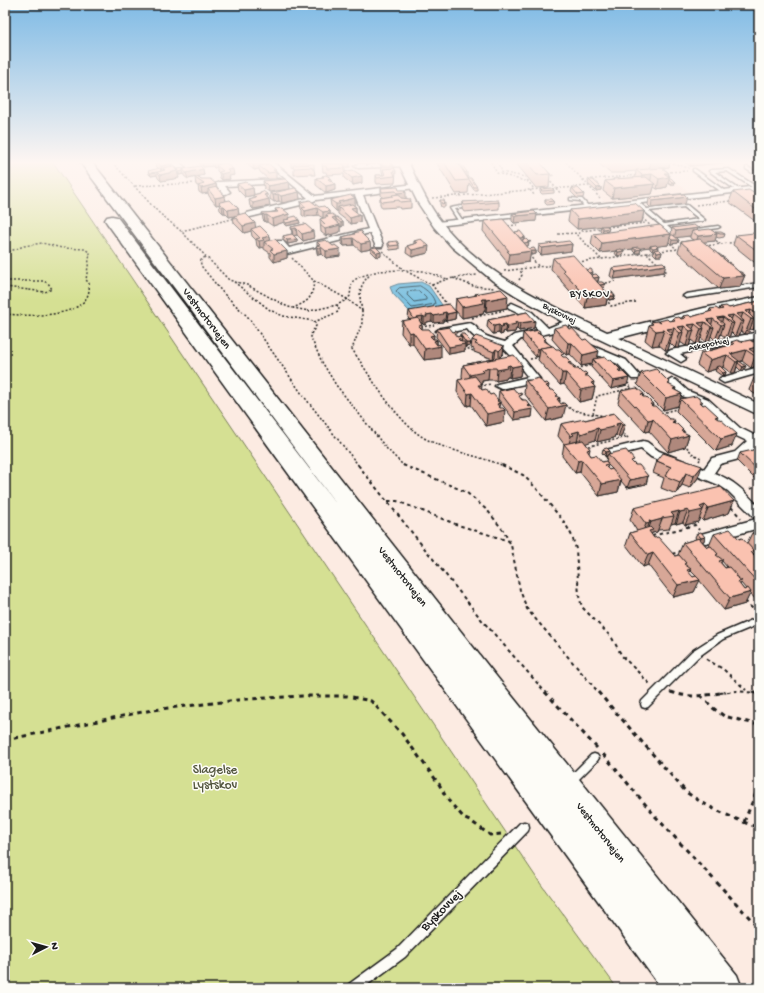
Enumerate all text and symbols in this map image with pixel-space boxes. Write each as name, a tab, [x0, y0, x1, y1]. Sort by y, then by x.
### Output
street label: Vestmotorvejen	[179, 286, 233, 352]
district label: BYSKOV	[569, 289, 610, 301]
street label: Byskovvej	[539, 300, 578, 327]
street label: Askepotvej	[688, 336, 731, 354]
street label: Vestmotorvejen	[374, 544, 430, 610]
park label: Slagelse Lystskov	[193, 763, 238, 793]
street label: Vestmotorvejen	[572, 800, 628, 866]
street label: Byskovvej	[417, 887, 466, 936]
north arrow	[26, 927, 66, 967]
text: N	[48, 942, 60, 950]

